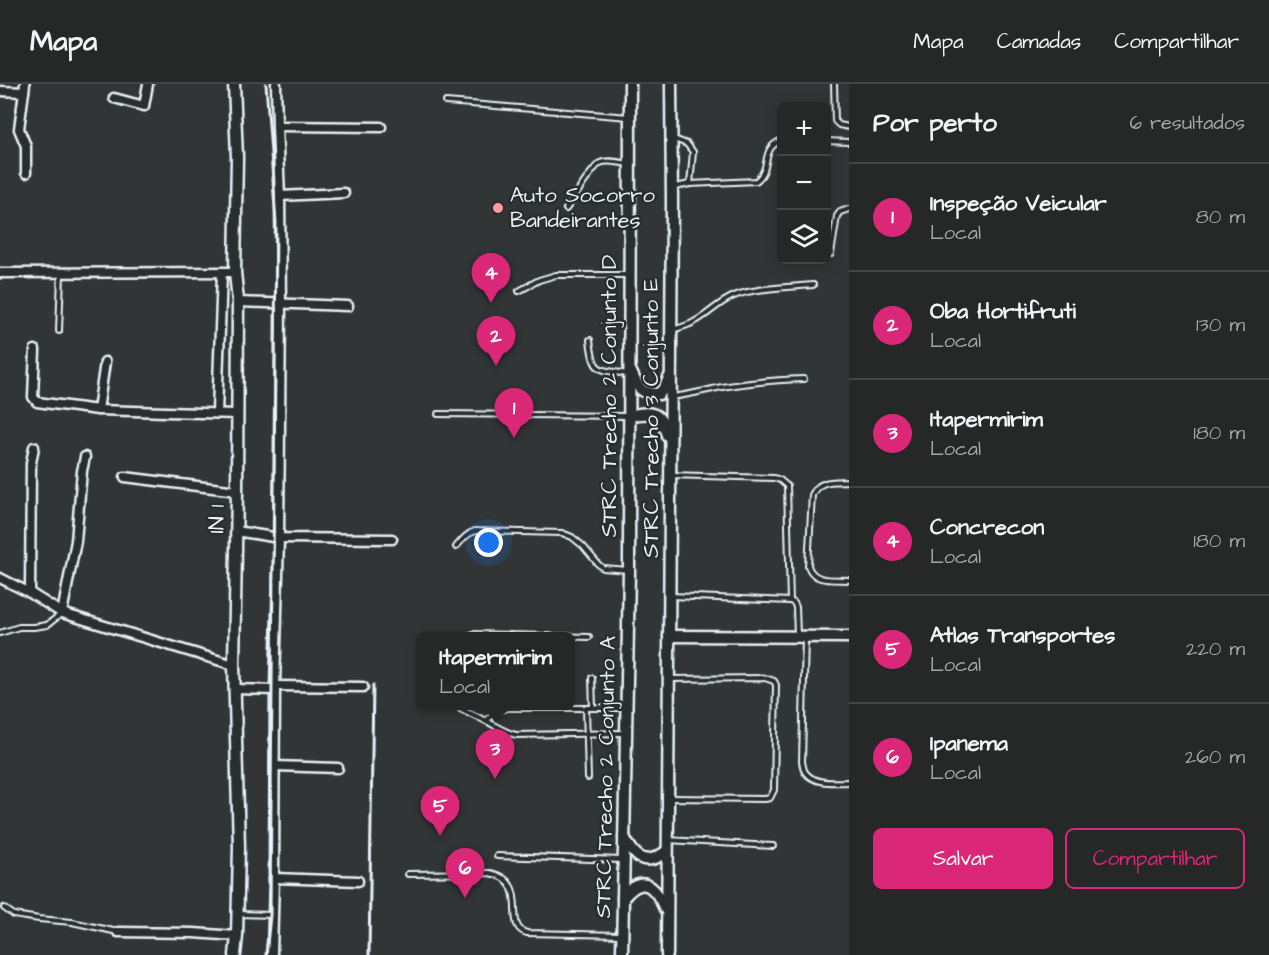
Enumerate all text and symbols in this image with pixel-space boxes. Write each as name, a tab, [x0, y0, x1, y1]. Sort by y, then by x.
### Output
text: Mapa	[30, 22, 97, 61]
text: Mapa	[913, 27, 964, 56]
text: Camadas	[997, 27, 1081, 56]
text: Compartilhar	[1114, 27, 1239, 56]
map controls	[777, 102, 831, 264]
button: +	[777, 102, 831, 156]
text: Por perto	[873, 105, 997, 141]
text: 6 resultados	[1129, 109, 1245, 137]
button: −	[777, 156, 831, 210]
place label: Auto Socorro Bandeirantes	[510, 180, 655, 236]
text: Inspeção Veicular	[930, 188, 1107, 219]
marker: Auto Socorro Bandeirantes	[491, 201, 505, 215]
text: 1	[891, 203, 894, 231]
text: 80 m	[1196, 203, 1245, 231]
button: layers	[777, 210, 831, 264]
text: Local	[930, 219, 981, 247]
pin: 4	[472, 254, 510, 303]
street label: STRC Trecho 2 Conjunto D	[594, 255, 625, 537]
street label: STRC Trecho 3 Conjunto E	[636, 278, 667, 558]
text: Oba Hortifruti	[930, 296, 1076, 327]
text: 2	[887, 311, 898, 339]
text: 130 m	[1196, 311, 1245, 339]
pin: 2	[476, 316, 516, 366]
text: Local	[930, 327, 981, 355]
pin: 1	[494, 388, 534, 438]
text: Itapermirim	[930, 404, 1043, 435]
text: 3	[887, 419, 898, 447]
text: 180 m	[1193, 419, 1245, 447]
text: Local	[930, 435, 981, 463]
street label: IN 1	[201, 504, 233, 534]
text: Concrecon	[930, 512, 1044, 543]
text: 4	[886, 527, 899, 555]
text: 180 m	[1193, 527, 1245, 555]
your location	[474, 528, 503, 557]
text: Local	[930, 543, 981, 571]
text: Atlas Transportes	[930, 620, 1115, 651]
popup	[416, 632, 575, 710]
text: 5	[885, 635, 900, 663]
text: 220 m	[1186, 635, 1245, 663]
street label: STRC Trecho 2 Conjunto A	[588, 636, 624, 918]
text: Itapermirim	[439, 642, 552, 673]
text: Local	[930, 651, 981, 679]
text: Local	[439, 673, 490, 701]
text: Ipanema	[930, 728, 1008, 759]
pin: 3	[476, 730, 514, 779]
text: 6	[886, 743, 899, 771]
text: 260 m	[1185, 743, 1245, 771]
text: Local	[930, 759, 981, 787]
pin: 5	[420, 786, 460, 836]
button: Salvar	[873, 828, 1053, 889]
button: Compartilhar	[1065, 828, 1245, 889]
pin: 6	[446, 848, 484, 898]

